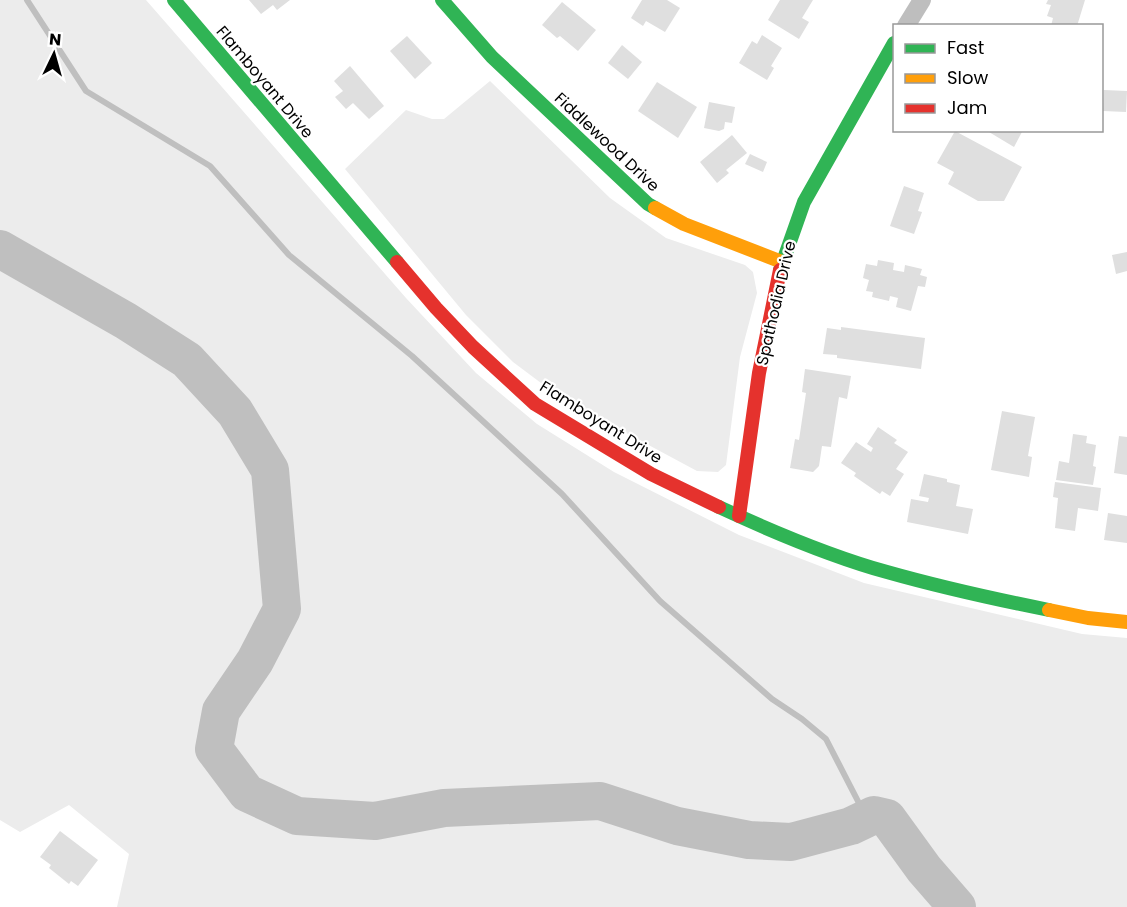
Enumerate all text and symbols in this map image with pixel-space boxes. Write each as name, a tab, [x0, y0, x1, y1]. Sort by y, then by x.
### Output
street label: Flamboyant Drive	[211, 21, 319, 143]
north arrow	[24, 24, 84, 84]
legend	[893, 24, 1103, 132]
text: N	[48, 28, 62, 52]
text: Fast	[947, 35, 984, 60]
text: Slow	[947, 65, 989, 90]
street label: Fiddlewood Drive	[549, 87, 665, 197]
text: Jam	[947, 95, 987, 120]
street label: Spathodia Drive	[750, 238, 802, 368]
street label: Flamboyant Drive	[535, 375, 667, 469]

